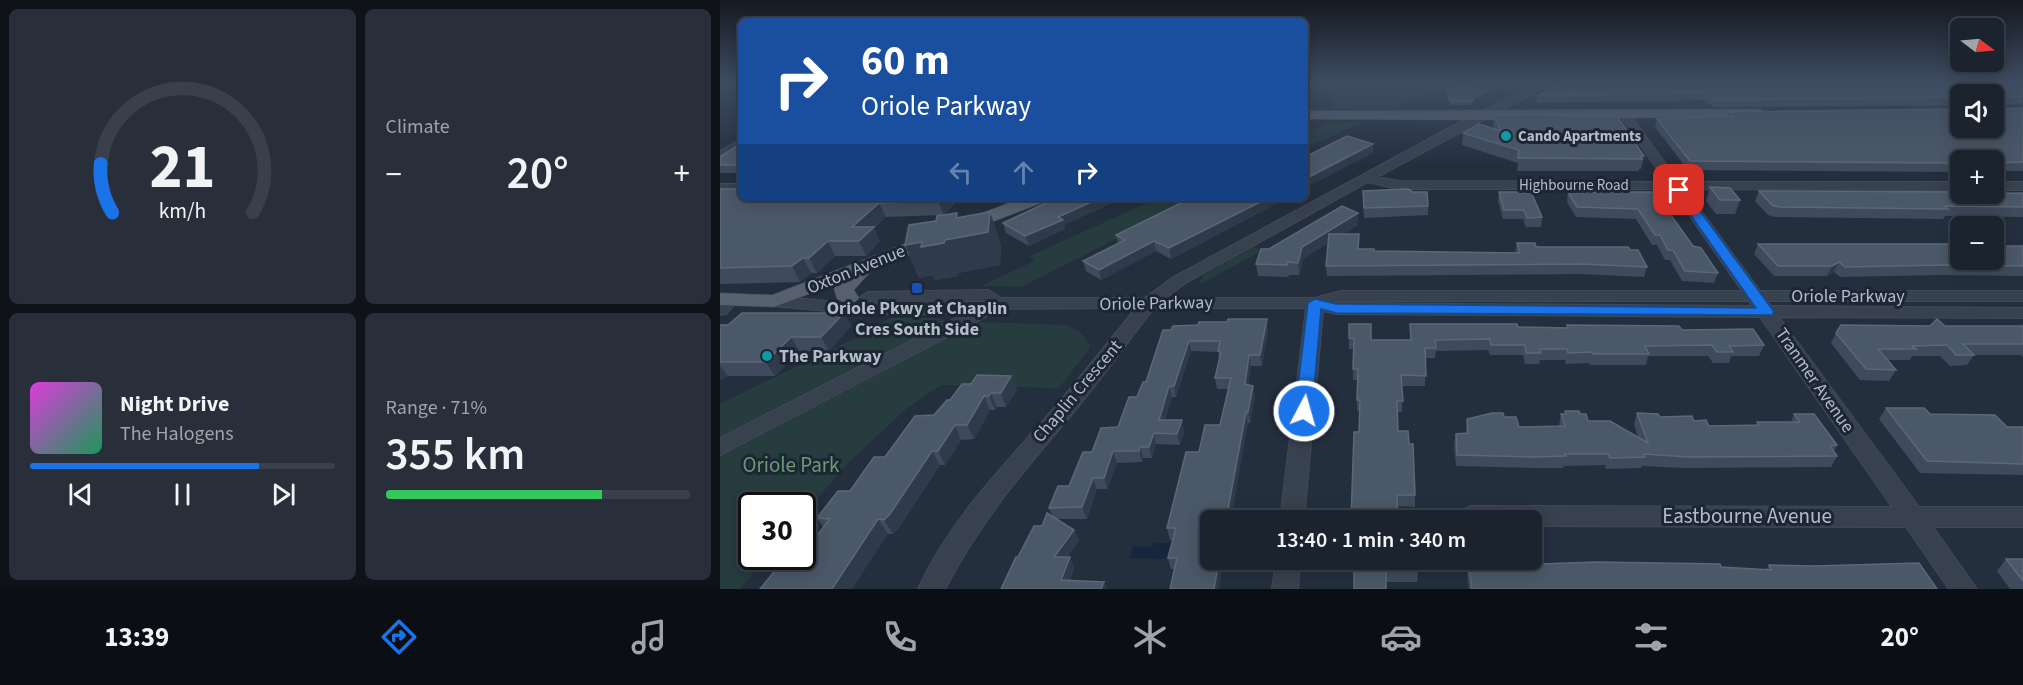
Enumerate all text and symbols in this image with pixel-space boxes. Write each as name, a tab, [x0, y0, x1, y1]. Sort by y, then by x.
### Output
north arrow	[1950, 18, 2004, 72]
map controls	[1950, 18, 2004, 270]
text: 60 m	[861, 31, 950, 91]
icon: right	[762, 42, 840, 120]
button: sound	[1950, 84, 2004, 138]
text: Oriole Parkway	[861, 87, 1031, 126]
text: Climate	[386, 113, 450, 141]
text: 21	[149, 123, 215, 212]
place label: Cando Apartments	[1518, 126, 1642, 147]
marker: Cando Apartments	[1499, 129, 1513, 143]
text: 20°	[507, 142, 569, 206]
button: +	[1950, 150, 2004, 204]
text: −	[386, 151, 402, 198]
text: +	[674, 151, 690, 198]
icon: left	[944, 156, 977, 189]
icon: ahead	[1007, 156, 1040, 189]
icon: right	[1070, 156, 1103, 189]
pin	[1653, 164, 1704, 215]
icon: arrive	[1662, 173, 1695, 206]
street label: Highbourne Road	[1519, 175, 1629, 196]
text: km/h	[158, 197, 206, 228]
button: −	[1950, 216, 2004, 270]
street label: Oxton Avenue	[803, 238, 909, 301]
marker: Oriole Pkwy at Chaplin Cres South Side	[910, 281, 924, 295]
street label: Oriole Parkway	[1791, 284, 1905, 309]
street label: Oriole Parkway	[1099, 290, 1214, 317]
place label: Oriole Pkwy at Chaplin Cres South Side	[827, 296, 1007, 342]
street label: Tranmer Avenue	[1769, 323, 1860, 438]
street label: Chaplin Crescent	[1027, 335, 1128, 448]
place label: The Parkway	[779, 344, 882, 369]
marker: The Parkway	[760, 349, 774, 363]
position arrow	[1272, 379, 1336, 443]
text: Night Drive	[120, 388, 229, 420]
text: Range · 71%	[386, 394, 487, 422]
text: The Halogens	[120, 420, 234, 448]
text: 355 km	[386, 423, 525, 487]
park label: Oriole Park	[742, 450, 840, 480]
icon: previous	[64, 478, 97, 511]
icon: pause	[166, 478, 199, 511]
icon: next	[267, 478, 300, 511]
speed limit sign: 30	[738, 492, 816, 570]
street label: Eastbourne Avenue	[1662, 501, 1832, 531]
text: 13:40 · 1 min · 340 m	[1276, 524, 1466, 556]
icon: directions	[378, 616, 420, 658]
icon: music	[628, 616, 670, 658]
icon: phone	[879, 616, 921, 658]
icon: climate	[1129, 616, 1171, 658]
icon: car	[1380, 616, 1422, 658]
icon: filters	[1630, 616, 1672, 658]
text: 13:39	[104, 618, 169, 657]
text: 20°	[1880, 618, 1919, 657]

